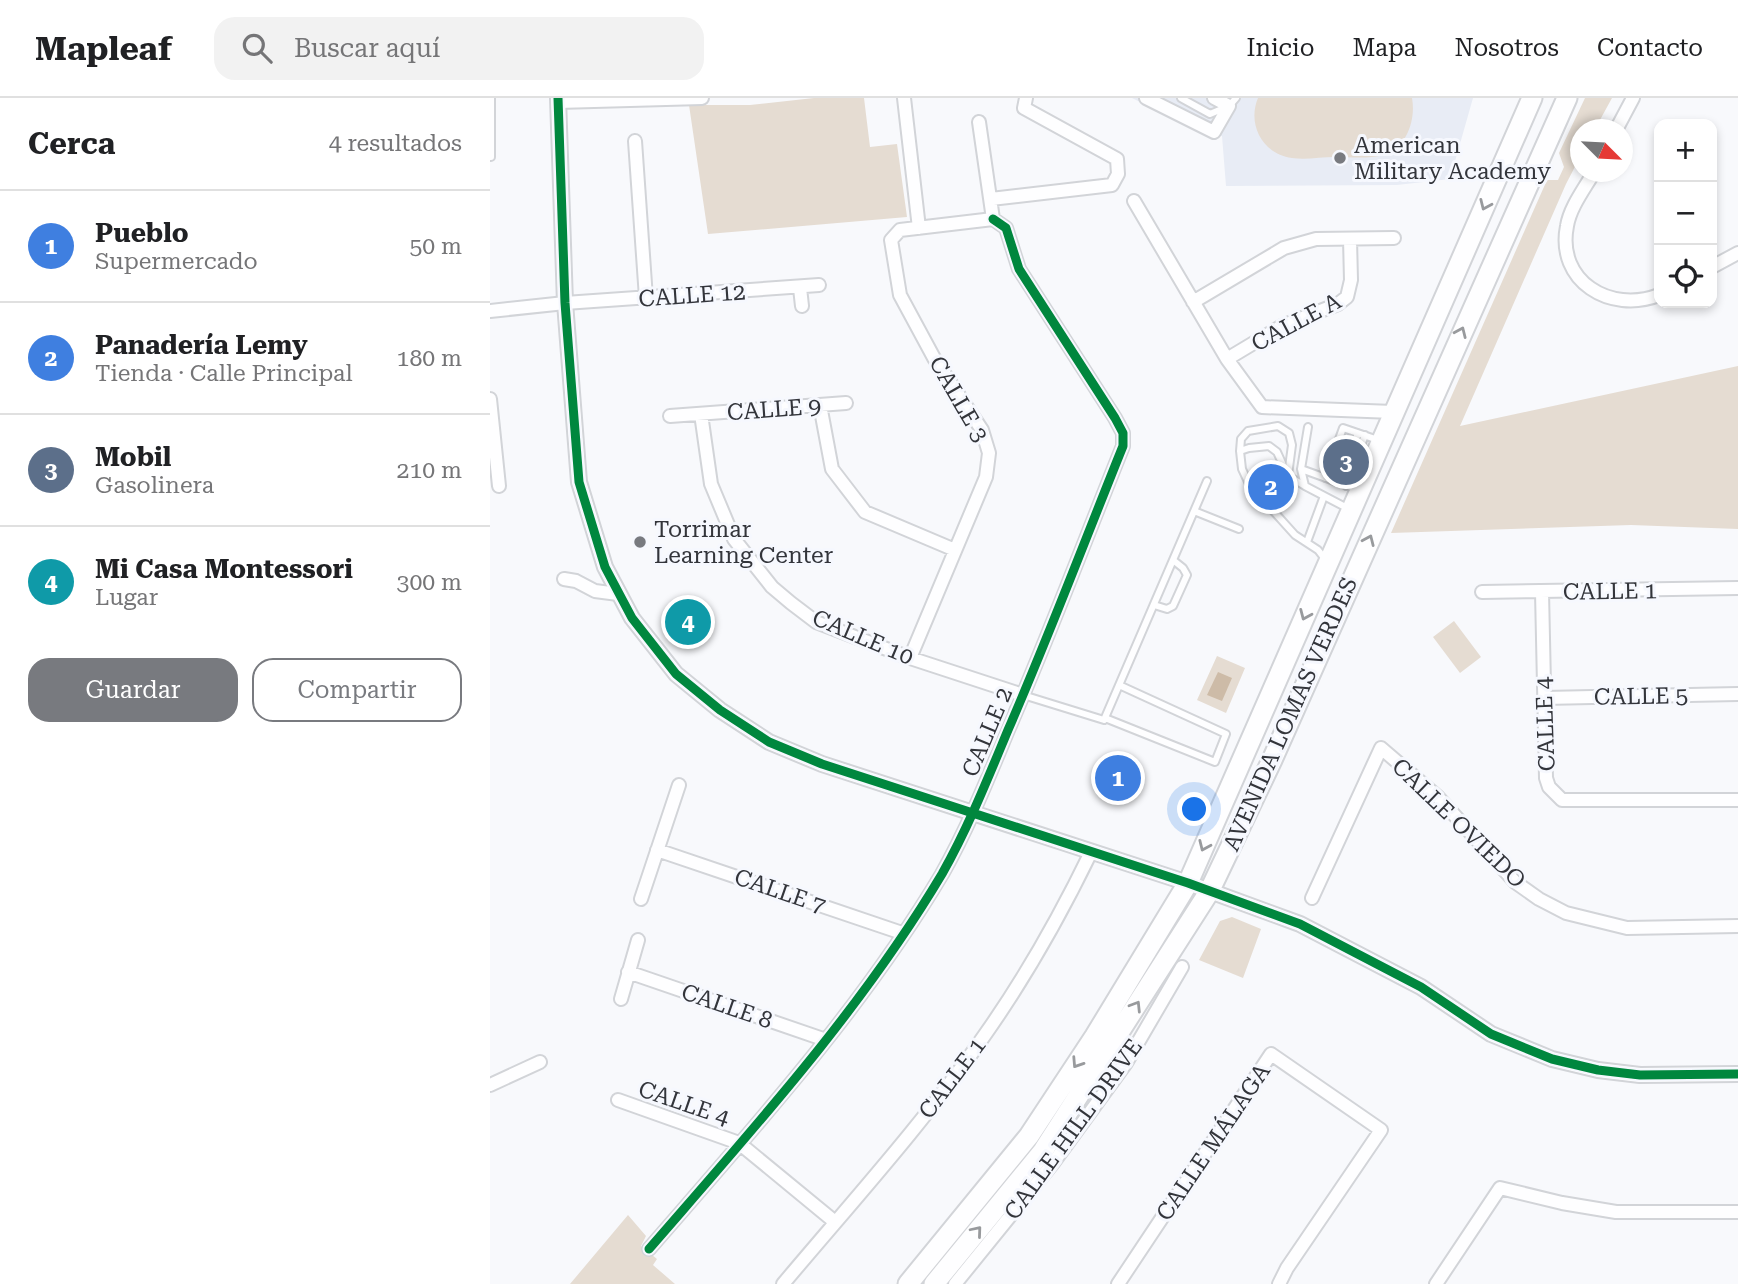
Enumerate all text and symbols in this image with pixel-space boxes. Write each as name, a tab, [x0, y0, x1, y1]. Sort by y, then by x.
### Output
search box	[214, 17, 704, 80]
text: Mapleaf	[35, 29, 172, 68]
icon: search	[238, 29, 276, 67]
text: Buscar aquí	[294, 33, 440, 63]
text: Inicio	[1246, 34, 1314, 62]
text: Mapa	[1352, 34, 1417, 62]
text: Nosotros	[1455, 34, 1559, 62]
text: Contacto	[1597, 34, 1703, 62]
north arrow	[1570, 119, 1633, 182]
map controls	[1654, 119, 1717, 308]
button: +	[1654, 119, 1717, 182]
text: Cerca	[28, 126, 115, 161]
text: 4 resultados	[329, 130, 462, 157]
place label: American Military Academy	[1354, 132, 1551, 185]
marker: American Military Academy	[1332, 150, 1348, 166]
button: −	[1654, 182, 1717, 245]
one-way arrow	[1479, 198, 1493, 210]
text: Pueblo	[95, 218, 189, 248]
text: 1	[45, 233, 57, 260]
text: 50 m	[409, 233, 462, 260]
button: locate	[1654, 245, 1717, 308]
text: Supermercado	[95, 248, 258, 275]
street label: CALLE 12	[638, 278, 747, 313]
street label: CALLE A	[1247, 288, 1346, 357]
one-way arrow	[1453, 327, 1467, 340]
text: Panadería Lemy	[95, 330, 308, 360]
text: 2	[45, 345, 57, 372]
text: 180 m	[397, 345, 462, 372]
street label: CALLE 3	[923, 352, 994, 447]
text: Tienda · Calle Principal	[95, 360, 353, 387]
street label: CALLE 9	[726, 393, 822, 426]
pin: 3	[1323, 436, 1369, 488]
text: Mobil	[95, 442, 171, 472]
text: 3	[45, 457, 57, 484]
text: 210 m	[397, 457, 462, 484]
pin: 2	[1248, 461, 1294, 513]
text: Gasolinera	[95, 472, 214, 499]
place label: Torrimar Learning Center	[654, 516, 833, 569]
marker: Torrimar Learning Center	[632, 534, 648, 550]
one-way arrow	[1361, 535, 1375, 547]
text: Mi Casa Montessori	[95, 554, 353, 584]
text: 4	[45, 569, 57, 596]
text: 300 m	[397, 569, 462, 596]
street label: AVENIDA LOMAS VERDES	[1218, 573, 1363, 855]
street label: CALLE 1	[1563, 577, 1657, 606]
text: Lugar	[95, 584, 158, 611]
pin: 4	[665, 596, 711, 648]
street label: CALLE 10	[808, 604, 918, 671]
one-way arrow	[1299, 609, 1313, 621]
button: Guardar	[28, 658, 238, 722]
button: Compartir	[252, 658, 462, 722]
street label: CALLE 4	[1530, 676, 1561, 772]
street label: CALLE 5	[1594, 682, 1688, 711]
street label: CALLE 2	[957, 683, 1018, 781]
pin: 1	[1095, 752, 1141, 804]
street label: CALLE OVIEDO	[1386, 753, 1531, 894]
your location	[1177, 792, 1211, 826]
one-way arrow	[1198, 839, 1212, 852]
street label: CALLE 7	[731, 863, 829, 920]
street label: CALLE 8	[678, 978, 776, 1035]
one-way arrow	[1128, 1001, 1141, 1014]
street label: CALLE 1	[913, 1032, 992, 1124]
street label: CALLE HILL DRIVE	[999, 1034, 1148, 1225]
one-way arrow	[1072, 1056, 1085, 1069]
street label: CALLE MÁLAGA	[1151, 1059, 1276, 1226]
street label: CALLE 4	[635, 1075, 733, 1132]
one-way arrow	[968, 1226, 981, 1239]

